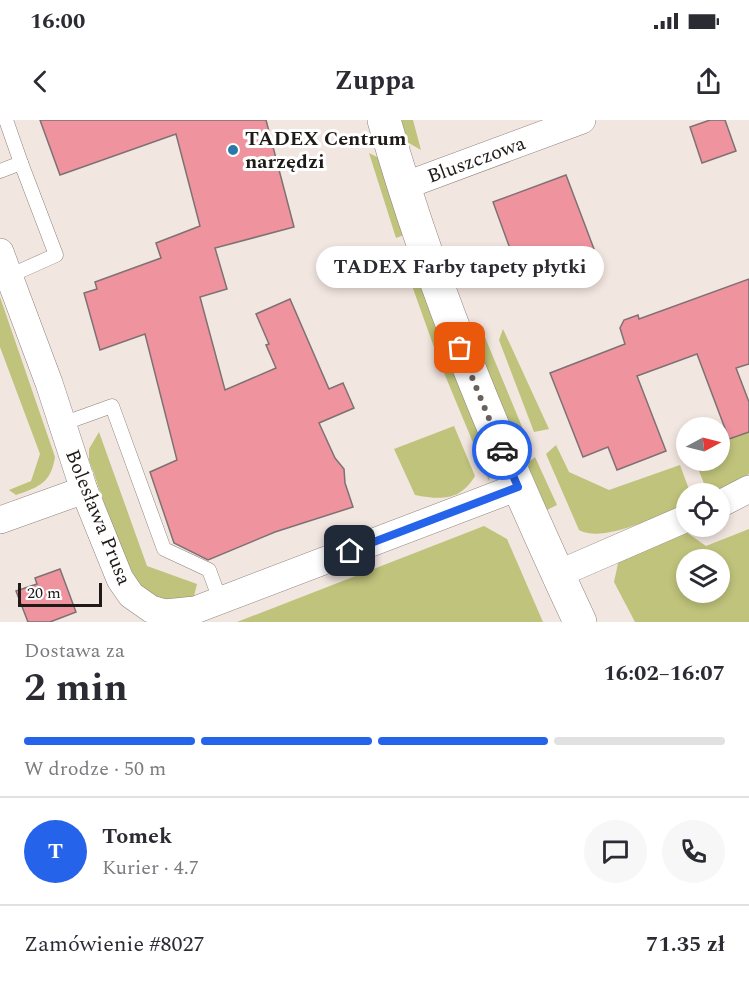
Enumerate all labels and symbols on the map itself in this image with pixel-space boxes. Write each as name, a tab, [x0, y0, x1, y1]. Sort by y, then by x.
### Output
place label: TADEX Centrum narzędzi	[245, 124, 407, 177]
street label: Bluszczowa	[423, 128, 530, 192]
marker: TADEX Centrum narzędzi	[226, 143, 240, 157]
callout: TADEX Farby tapety płytki	[316, 246, 604, 288]
pin	[434, 322, 485, 373]
north arrow	[676, 417, 730, 471]
courier	[472, 420, 532, 480]
street label: Bolesława Prusa	[57, 445, 139, 590]
pin	[324, 525, 375, 576]
scale bar	[18, 580, 102, 607]

